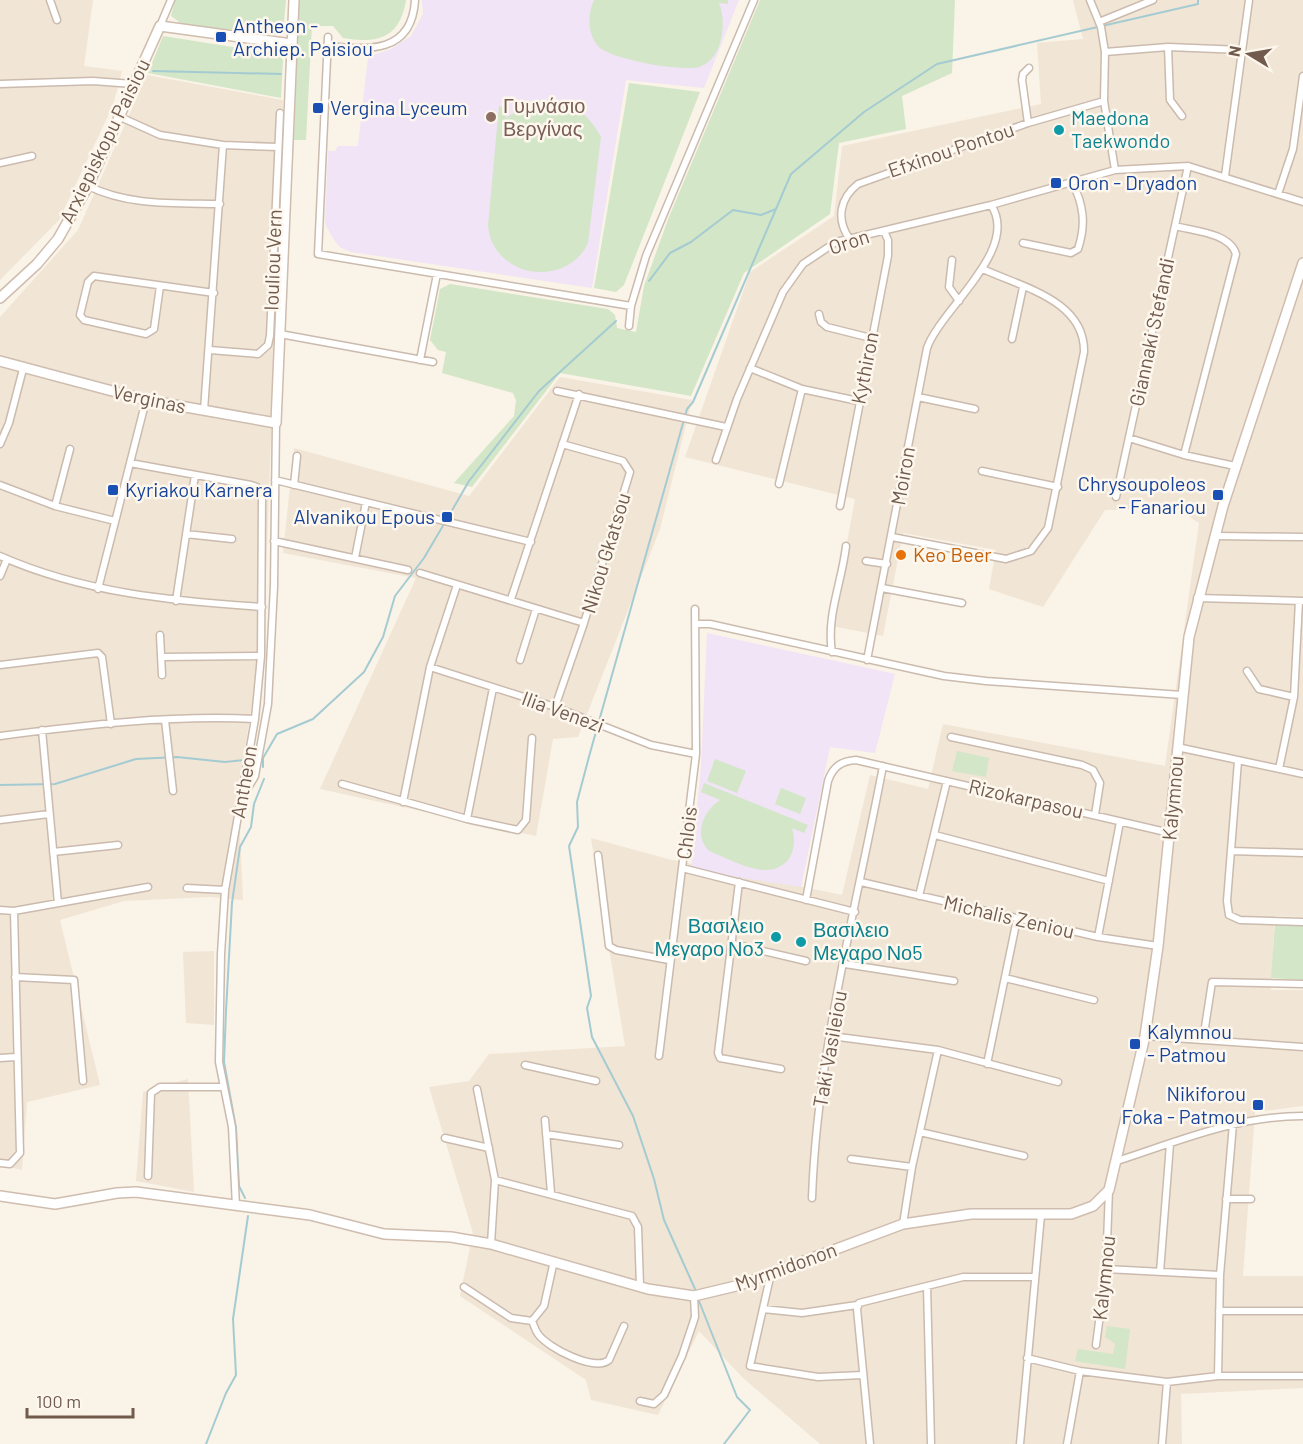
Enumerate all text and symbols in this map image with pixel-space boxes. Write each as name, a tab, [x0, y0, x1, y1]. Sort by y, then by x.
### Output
place label: Antheon - Archiep. Paisiou	[233, 13, 373, 60]
north arrow	[1219, 24, 1279, 84]
marker: Antheon - Archiep. Paisiou	[214, 30, 228, 44]
text: N	[1223, 44, 1244, 58]
street label: Arxiepiskopu Paisiou	[54, 54, 154, 227]
place label: Γυμνάσιο Βεργίνας	[503, 93, 585, 140]
place label: Vergina Lyceum	[330, 95, 468, 119]
marker: Vergina Lyceum	[311, 101, 325, 115]
place label: Maedona Taekwondo	[1071, 105, 1170, 152]
marker: Γυμνάσιο Βεργίνας	[484, 110, 498, 124]
street label: Efxinou Pontou	[884, 116, 1017, 182]
marker: Maedona Taekwondo	[1052, 123, 1066, 137]
place label: Oron - Dryadon	[1068, 170, 1197, 194]
marker: Oron - Dryadon	[1049, 176, 1063, 190]
street label: Iouliou Vern	[258, 209, 286, 311]
street label: Oron	[825, 223, 872, 259]
street label: Giannaki Stefandi	[1124, 255, 1178, 408]
street label: Kythiron	[845, 330, 883, 406]
street label: Verginas	[110, 378, 188, 418]
street label: Moiron	[885, 445, 919, 507]
place label: Chrysoupoleos - Fanariou	[1078, 471, 1206, 518]
place label: Kyriakou Karnera	[125, 477, 272, 501]
marker: Kyriakou Karnera	[106, 483, 120, 497]
marker: Chrysoupoleos - Fanariou	[1211, 488, 1225, 502]
street label: Nikou Gkatsou	[575, 490, 635, 616]
place label: Alvanikou Epous	[293, 504, 435, 528]
marker: Alvanikou Epous	[440, 510, 454, 524]
place label: Keo Beer	[913, 542, 992, 566]
marker: Keo Beer	[894, 548, 908, 562]
street label: Ilia Venezi	[519, 685, 608, 737]
street label: Antheon	[225, 744, 261, 820]
street label: Kalymnou	[1156, 754, 1188, 841]
street label: Rizokarpasou	[967, 773, 1086, 823]
street label: Chlois	[671, 805, 701, 861]
street label: Michalis Zeniou	[942, 889, 1077, 943]
place label: Βασιλειο Μεγαρο Νο3	[654, 913, 764, 960]
place label: Βασιλειο Μεγαρο Νο5	[813, 917, 923, 964]
marker: Βασιλειο Μεγαρο Νο3	[769, 930, 783, 944]
marker: Βασιλειο Μεγαρο Νο5	[794, 935, 808, 949]
street label: Taki Vasileiou	[807, 989, 851, 1109]
place label: Kalymnou - Patmou	[1147, 1019, 1232, 1066]
marker: Kalymnou - Patmou	[1128, 1037, 1142, 1051]
place label: Nikiforou Foka - Patmou	[1121, 1081, 1246, 1128]
marker: Nikiforou Foka - Patmou	[1251, 1098, 1265, 1112]
street label: Kalymnou	[1087, 1234, 1119, 1321]
street label: Myrmidonon	[731, 1237, 840, 1296]
scale bar	[27, 1381, 134, 1419]
text: 100 m	[36, 1390, 81, 1412]

